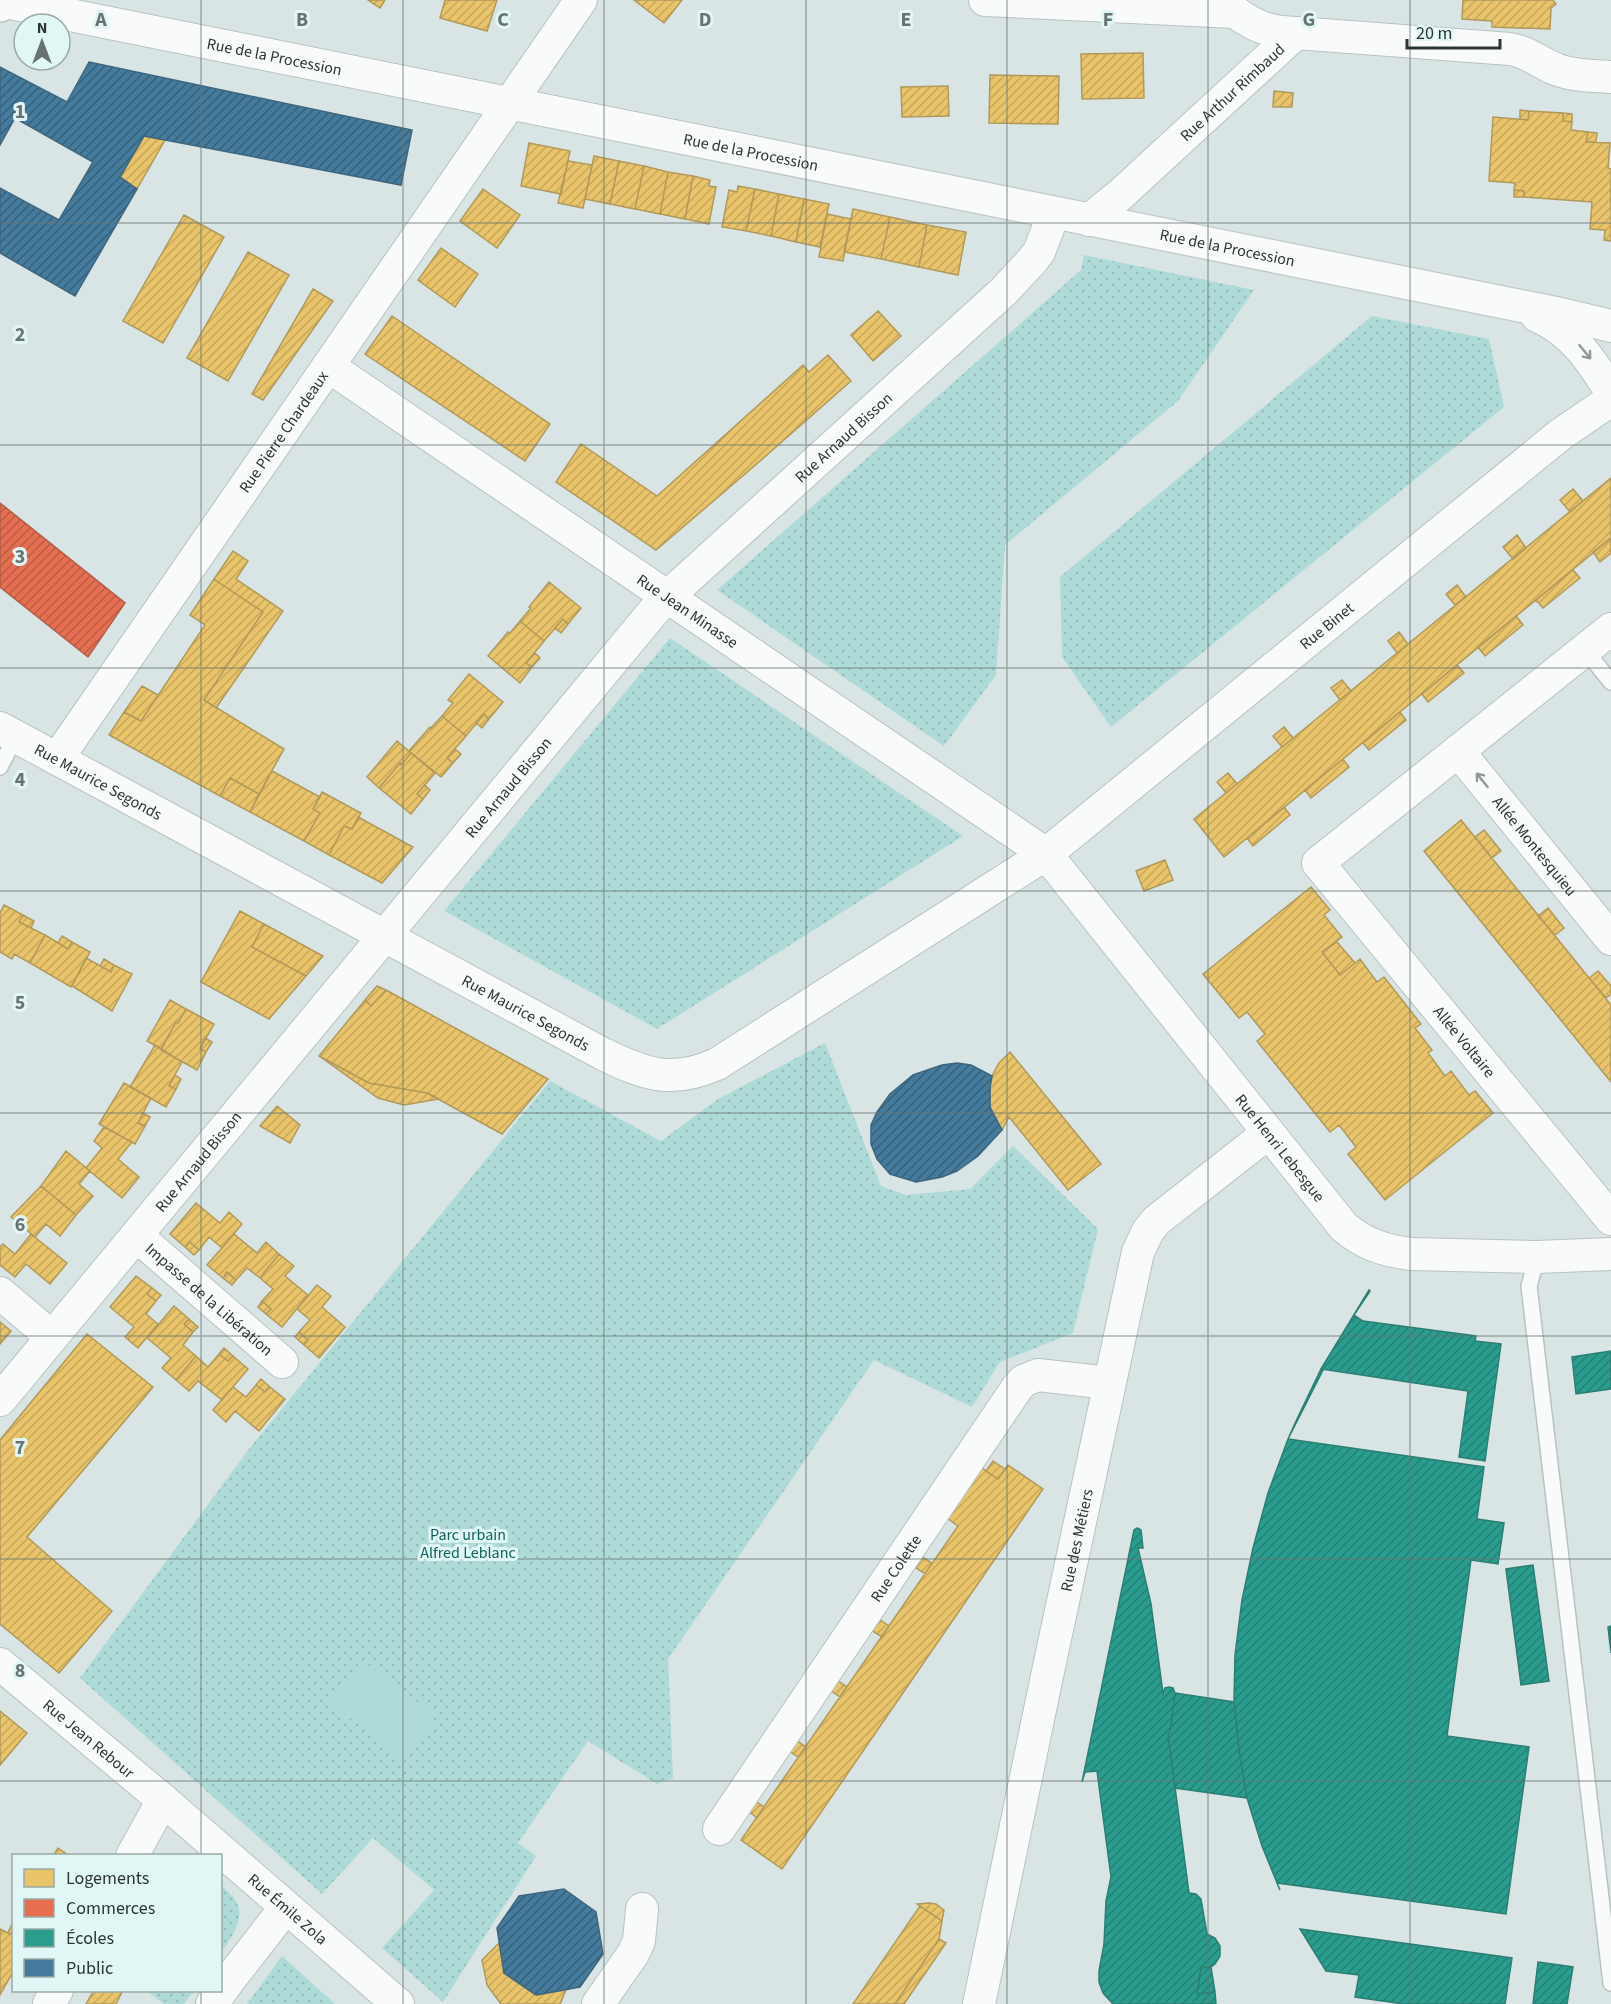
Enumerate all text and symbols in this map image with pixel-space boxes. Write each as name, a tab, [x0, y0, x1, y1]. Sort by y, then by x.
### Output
text: A	[94, 6, 107, 34]
text: B	[296, 6, 308, 34]
text: C	[497, 6, 509, 34]
text: D	[699, 6, 711, 34]
text: E	[901, 6, 911, 34]
text: F	[1103, 6, 1113, 34]
text: G	[1303, 6, 1315, 34]
north arrow	[12, 12, 72, 72]
scale bar	[1407, 12, 1500, 50]
text: N	[37, 17, 47, 39]
text: 20 m	[1416, 21, 1452, 46]
street label: Rue de la Procession	[205, 33, 344, 81]
street label: Rue Arthur Rimbaud	[1175, 39, 1290, 147]
text: 1	[15, 98, 25, 126]
street label: Rue de la Procession	[681, 128, 820, 177]
street label: Rue de la Procession	[1158, 224, 1297, 272]
text: 2	[15, 321, 25, 349]
one-way arrow	[1578, 344, 1591, 360]
street label: Rue Pierre Chardeaux	[234, 367, 334, 498]
street label: Rue Arnaud Bisson	[790, 387, 898, 488]
text: 3	[15, 543, 25, 571]
street label: Rue Jean Minasse	[632, 569, 742, 654]
street label: Rue Binet	[1295, 597, 1359, 655]
street label: Rue Arnaud Bisson	[460, 733, 557, 843]
street label: Rue Maurice Segonds	[30, 739, 166, 826]
text: 4	[15, 766, 26, 794]
one-way arrow	[1475, 772, 1488, 788]
street label: Allée Montesquieu	[1487, 792, 1582, 901]
street label: Rue Maurice Segonds	[458, 970, 594, 1057]
text: 5	[15, 989, 25, 1017]
street label: Allée Voltaire	[1428, 1001, 1500, 1083]
street label: Rue Henri Lebesgue	[1230, 1090, 1330, 1207]
street label: Rue Arnaud Bisson	[150, 1107, 247, 1217]
text: 6	[15, 1211, 25, 1239]
street label: Impasse de la Libération	[140, 1238, 277, 1361]
text: 7	[15, 1434, 25, 1462]
street label: Rue des Métiers	[1055, 1487, 1099, 1594]
park label: Parc urbain Alfred Leblanc	[420, 1524, 516, 1564]
street label: Rue Colette	[866, 1530, 927, 1607]
text: 8	[15, 1657, 25, 1685]
street label: Rue Jean Rebour	[38, 1694, 139, 1784]
legend	[12, 1854, 222, 1992]
text: Logements	[66, 1866, 149, 1891]
street label: Rue Émile Zola	[243, 1869, 332, 1950]
text: Commerces	[66, 1896, 155, 1921]
text: Écoles	[66, 1926, 114, 1951]
text: Public	[66, 1956, 113, 1981]

